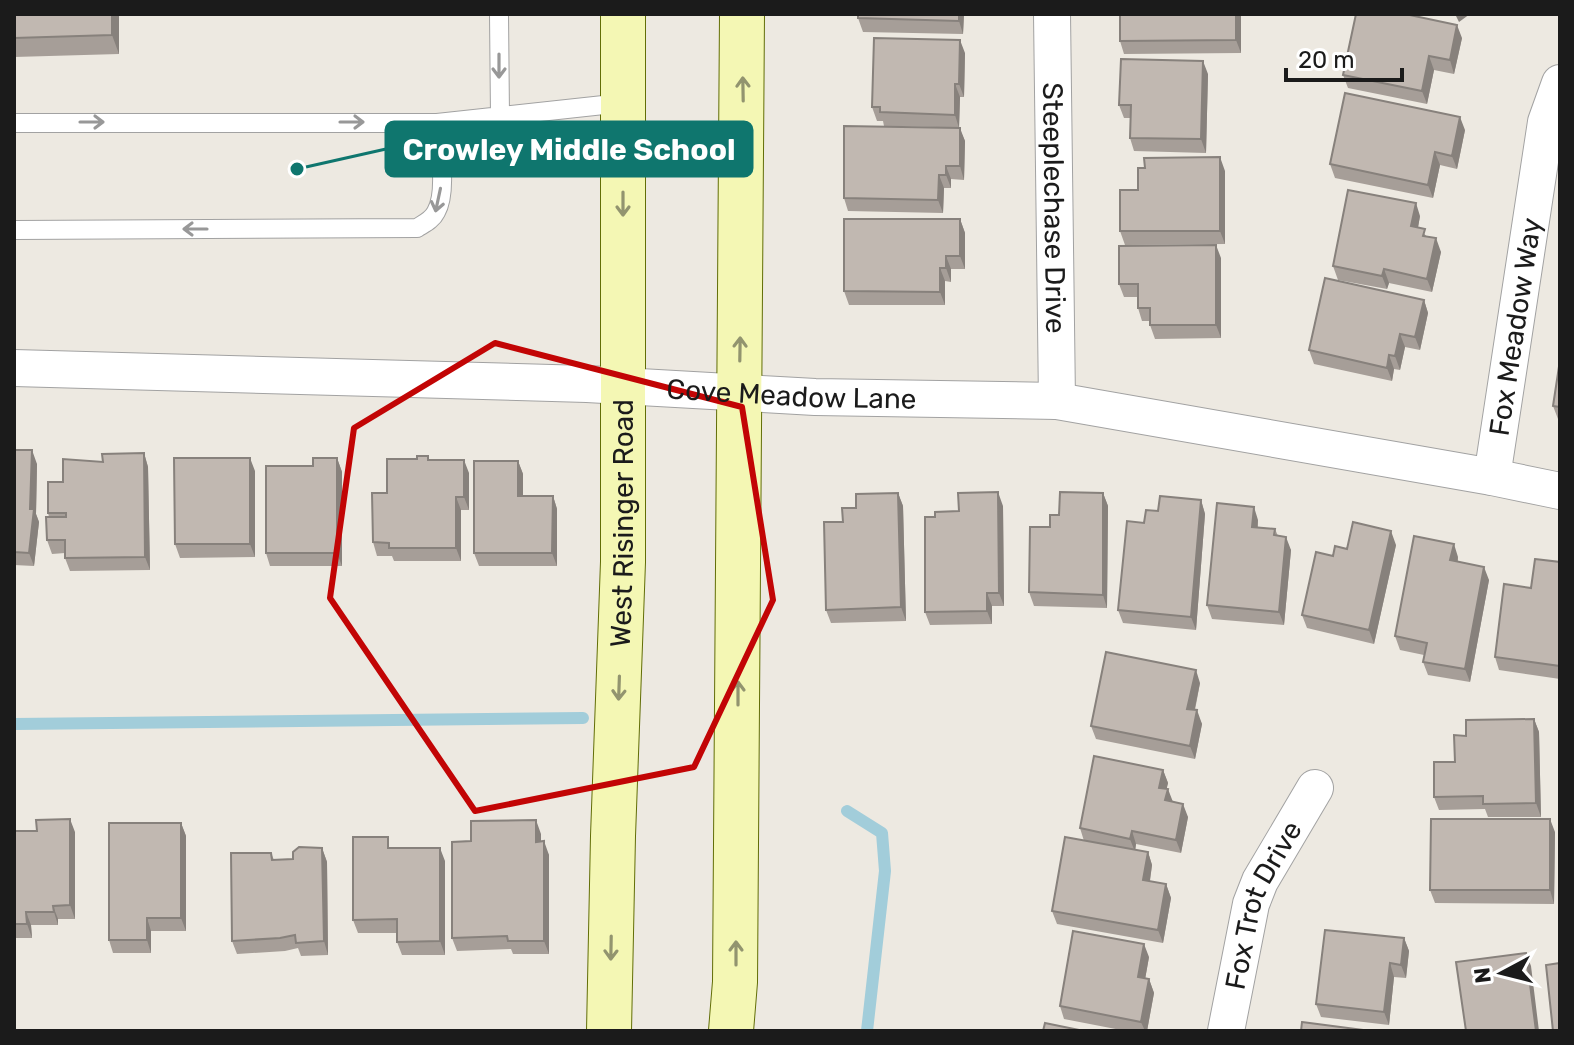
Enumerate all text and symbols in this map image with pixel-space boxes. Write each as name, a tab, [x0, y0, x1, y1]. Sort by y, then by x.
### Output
scale bar	[1286, 32, 1402, 82]
text: 20 m	[1298, 46, 1355, 74]
one-way arrow	[491, 52, 507, 79]
one-way arrow	[735, 76, 750, 103]
street label: Steeplechase Drive	[1036, 82, 1073, 334]
one-way arrow	[78, 114, 105, 130]
one-way arrow	[338, 115, 365, 130]
callout: Crowley Middle School	[386, 122, 752, 176]
text: Crowley Middle School	[402, 132, 736, 168]
one-way arrow	[430, 187, 445, 212]
one-way arrow	[615, 190, 631, 217]
street label: Fox Meadow Way	[1482, 215, 1548, 438]
one-way arrow	[182, 221, 209, 237]
one-way arrow	[733, 336, 748, 363]
street label: Cove Meadow Lane	[666, 372, 917, 415]
street label: West Risinger Road	[603, 399, 640, 648]
one-way arrow	[611, 674, 626, 701]
one-way arrow	[730, 680, 746, 707]
street label: Fox Trot Drive	[1218, 815, 1308, 992]
north arrow	[1462, 933, 1542, 1013]
one-way arrow	[603, 934, 619, 961]
one-way arrow	[728, 940, 744, 967]
text: N	[1468, 966, 1497, 985]

